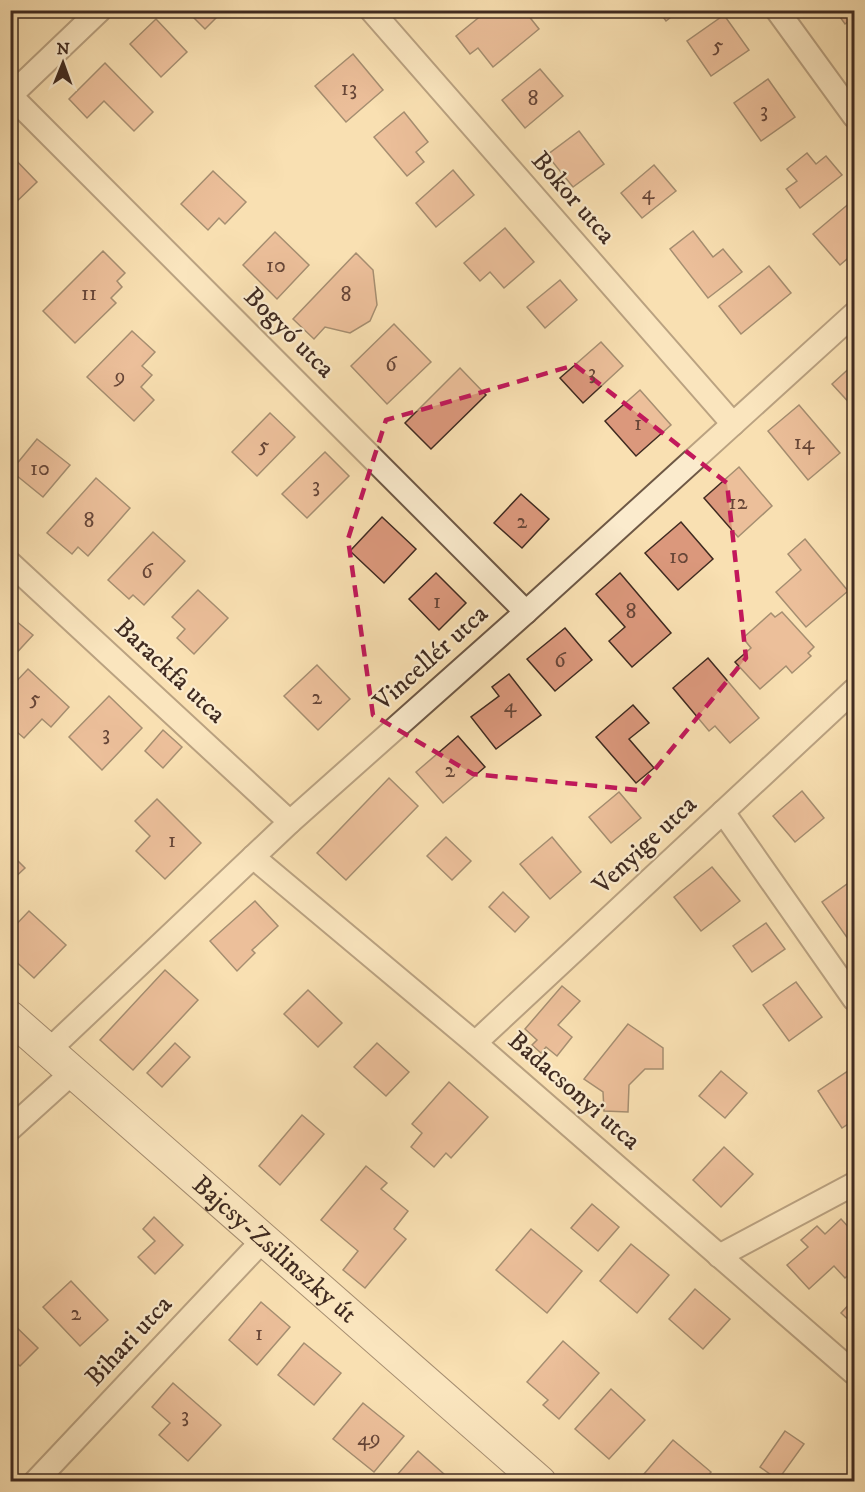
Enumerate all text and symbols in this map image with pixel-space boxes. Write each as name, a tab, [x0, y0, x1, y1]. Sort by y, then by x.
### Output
house number: 5	[713, 32, 724, 59]
north arrow	[33, 33, 93, 93]
text: N	[57, 39, 70, 59]
house number: 13	[341, 75, 357, 102]
house number: 8	[527, 85, 539, 112]
house number: 3	[760, 97, 768, 124]
street label: Bokor utca	[524, 145, 622, 251]
house number: 4	[642, 179, 656, 206]
house number: 10	[266, 252, 286, 279]
house number: 11	[81, 280, 97, 307]
street label: Bogyó utca	[236, 280, 342, 386]
house number: 8	[340, 281, 352, 308]
house number: 6	[385, 351, 398, 378]
house number: 3	[588, 359, 596, 386]
house number: 9	[114, 363, 125, 390]
house number: 1	[634, 410, 642, 437]
house number: 14	[794, 429, 816, 456]
house number: 5	[259, 432, 270, 459]
house number: 10	[30, 455, 50, 482]
house number: 3	[312, 472, 320, 499]
house number: 12	[729, 489, 748, 516]
house number: 8	[83, 507, 95, 534]
house number: 2	[517, 508, 528, 535]
house number: 10	[669, 543, 689, 570]
house number: 6	[141, 558, 154, 585]
house number: 1	[433, 588, 441, 615]
street label: Vincellér utca	[366, 598, 495, 719]
house number: 8	[625, 598, 637, 625]
street label: Barackfa utca	[107, 611, 233, 731]
house number: 6	[554, 647, 567, 674]
house number: 2	[312, 684, 323, 711]
house number: 5	[30, 685, 41, 712]
house number: 4	[504, 692, 518, 719]
house number: 3	[102, 720, 110, 747]
house number: 2	[445, 757, 456, 784]
street label: Venyige utca	[585, 788, 704, 902]
house number: 1	[168, 827, 176, 854]
street label: Badacsonyi utca	[501, 1024, 647, 1158]
street label: Bajcsy-Zsilinszky út	[185, 1168, 364, 1330]
street label: Bihari utca	[78, 1288, 180, 1394]
house number: 2	[71, 1300, 82, 1327]
house number: 1	[255, 1320, 263, 1347]
house number: 3	[181, 1402, 189, 1429]
house number: 49	[357, 1425, 381, 1452]

